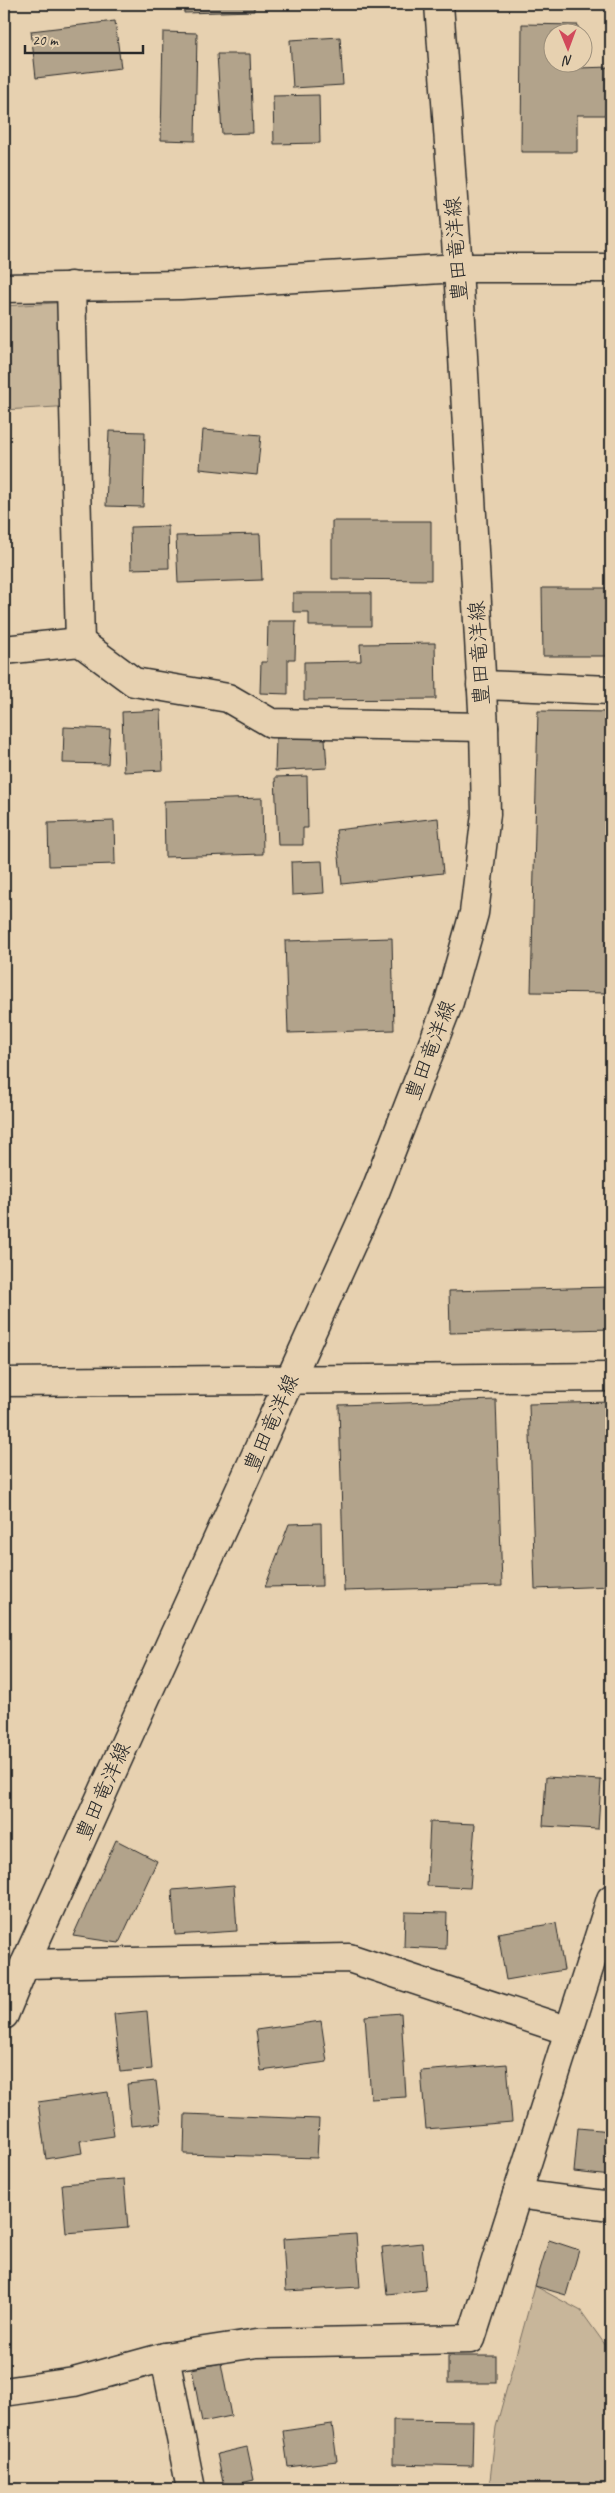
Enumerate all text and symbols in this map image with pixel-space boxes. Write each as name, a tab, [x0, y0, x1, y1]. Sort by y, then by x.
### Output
scale bar	[25, 22, 142, 54]
north arrow	[542, 22, 592, 72]
text: 20 m	[32, 31, 59, 50]
text: N	[561, 52, 573, 69]
street label: 豊田竜洋線	[439, 196, 473, 302]
street label: 豊田竜洋線	[463, 600, 495, 706]
street label: 豊田竜洋線	[399, 996, 461, 1104]
street label: 豊田竜洋線	[238, 1370, 304, 1476]
street label: 豊田竜洋線	[70, 1738, 136, 1844]

